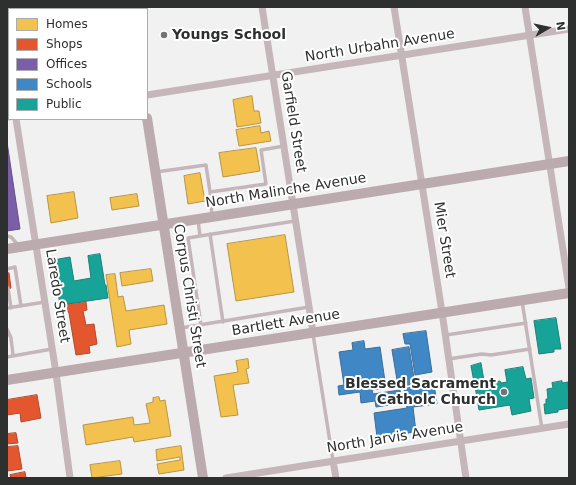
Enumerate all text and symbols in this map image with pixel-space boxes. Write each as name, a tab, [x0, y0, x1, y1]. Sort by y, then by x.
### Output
legend	[8, 8, 148, 120]
north arrow	[528, 8, 568, 48]
text: Homes	[46, 17, 88, 31]
text: N	[553, 20, 567, 32]
street label: North Urbahn Avenue	[304, 26, 456, 66]
place label: Youngs School	[172, 27, 286, 43]
marker: Youngs School	[159, 30, 169, 40]
text: Shops	[46, 37, 82, 51]
text: Offices	[46, 57, 87, 71]
street label: Garfield Street	[277, 70, 309, 174]
text: Schools	[46, 77, 92, 91]
text: Public	[46, 97, 82, 111]
street label: North Malinche Avenue	[204, 170, 368, 212]
street label: Mier Street	[430, 200, 458, 280]
street label: Corpus Christi Street	[169, 223, 209, 369]
street label: Laredo Street	[41, 248, 73, 344]
street label: Bartlett Avenue	[231, 306, 341, 340]
place label: Blessed Sacrament Catholc Church	[345, 376, 496, 408]
marker: Blessed Sacrament Catholc Church	[499, 387, 509, 397]
street label: North Jarvis Avenue	[326, 419, 464, 457]

